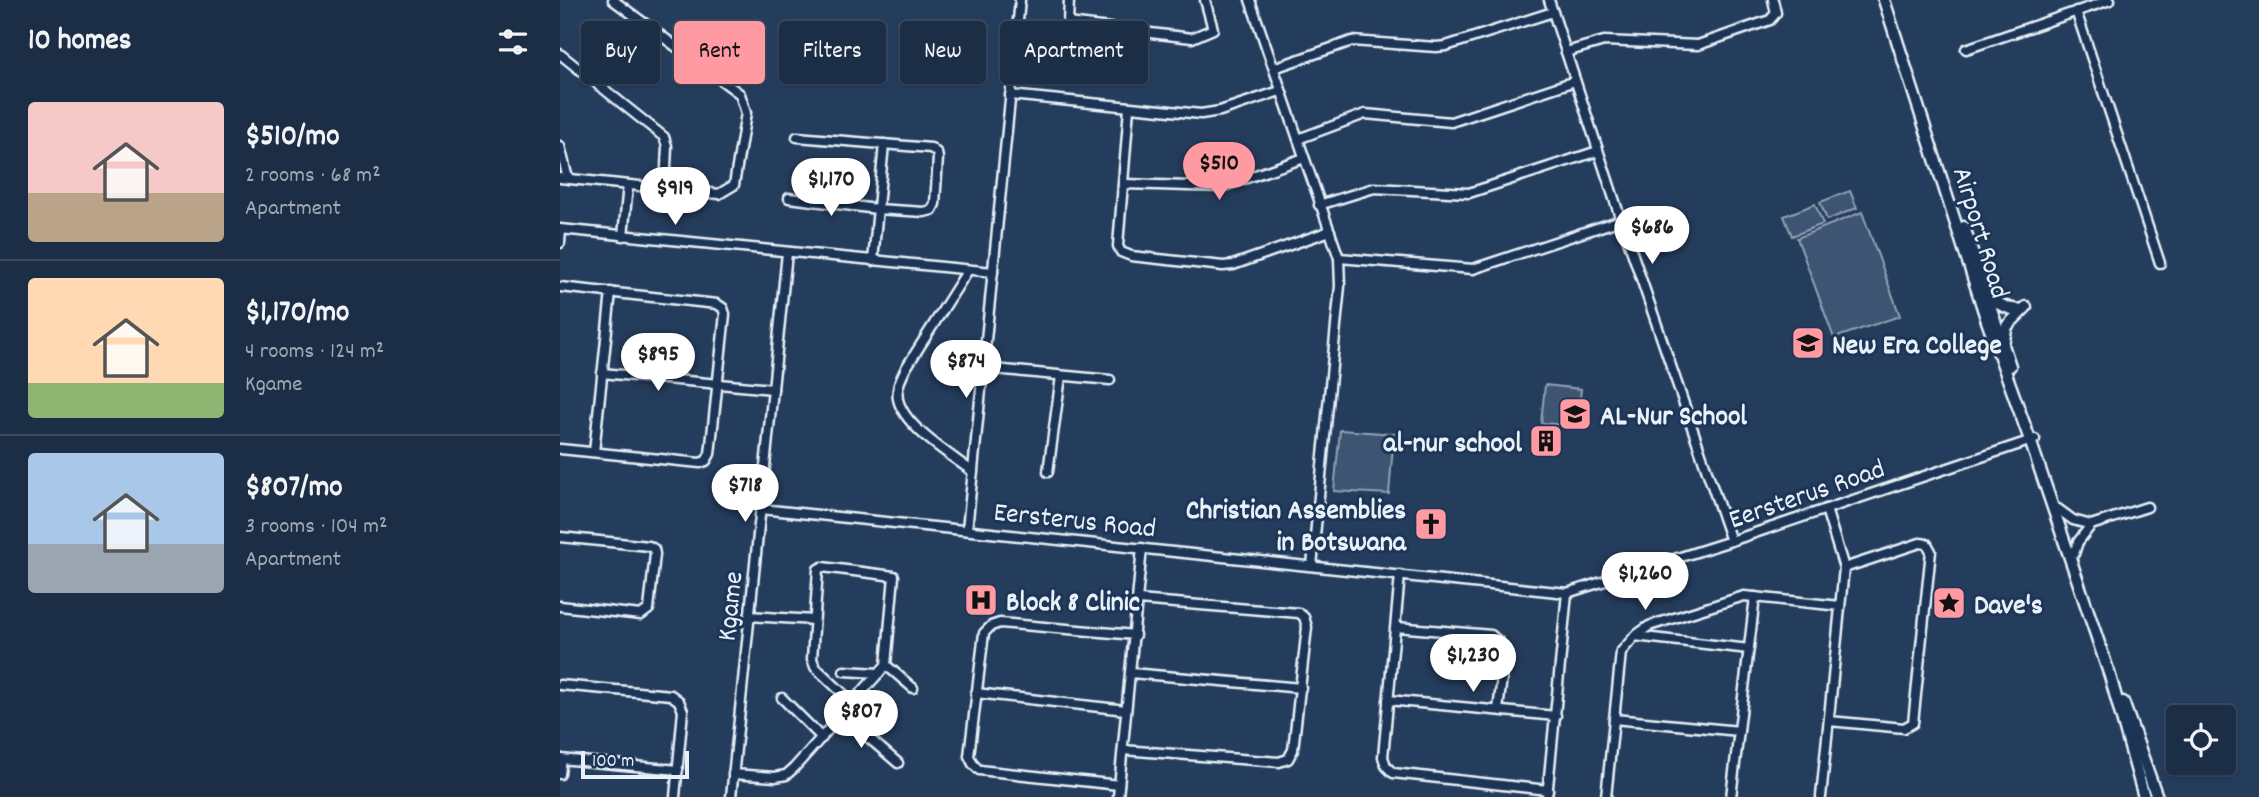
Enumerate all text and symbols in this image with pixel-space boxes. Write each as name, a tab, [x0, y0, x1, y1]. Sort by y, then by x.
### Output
text: 10 homes	[28, 21, 131, 64]
chip: Buy	[581, 21, 660, 84]
chip: Rent	[674, 21, 765, 84]
chip: Filters	[779, 21, 886, 84]
chip: New	[900, 21, 986, 84]
chip: Apartment	[1000, 21, 1148, 84]
icon: filters	[494, 23, 532, 61]
text: $510/mo	[245, 117, 340, 160]
icon: home	[84, 130, 168, 214]
pin: $510	[1178, 142, 1260, 202]
text: $510	[1199, 148, 1239, 181]
pin: $1,170	[774, 158, 888, 218]
text: 2 rooms · 68 m²	[245, 160, 381, 193]
street label: Airport Road	[1939, 163, 2017, 304]
text: $1,170	[807, 164, 855, 197]
pin: $919	[634, 168, 716, 227]
text: $919	[656, 173, 694, 206]
text: Apartment	[245, 193, 341, 226]
pin: $686	[1611, 206, 1693, 266]
text: $686	[1630, 212, 1674, 245]
text: $1,170/mo	[245, 293, 349, 336]
icon: home	[84, 306, 168, 390]
school or university icon: New Era College	[1789, 324, 1827, 362]
place label: New Era College	[1832, 328, 2002, 368]
pin: $895	[617, 334, 699, 393]
text: 4 rooms · 124 m²	[245, 336, 384, 369]
text: $895	[637, 339, 679, 372]
pin: $874	[925, 340, 1007, 400]
text: $874	[946, 346, 986, 379]
text: Kgame	[245, 369, 302, 402]
school or university icon: AL-Nur School	[1556, 395, 1594, 433]
place label: AL-Nur School	[1600, 399, 1747, 439]
building icon: al-nur school	[1527, 422, 1565, 460]
place label: al-nur school	[1383, 426, 1522, 466]
street label: Eersterus Road	[1724, 451, 1891, 542]
pin: $718	[704, 464, 786, 524]
text: $807/mo	[245, 468, 343, 511]
text: $718	[728, 470, 762, 503]
icon: home	[84, 481, 168, 565]
place label: Christian Assemblies in Botswana	[1186, 493, 1407, 565]
street label: Eersterus Road	[991, 495, 1158, 551]
church icon: Christian Assemblies in Botswana	[1412, 505, 1450, 543]
text: 3 rooms · 104 m²	[245, 511, 387, 544]
text: Apartment	[245, 544, 341, 577]
pin: $1,260	[1588, 552, 1702, 612]
text: $1,260	[1618, 558, 1672, 591]
street label: Kgame	[709, 570, 757, 643]
hospital icon: Block 8 Clinic	[962, 581, 1000, 619]
place icon: Dave's	[1930, 584, 1968, 622]
place label: Block 8 Clinic	[1006, 585, 1140, 625]
place label: Dave's	[1974, 588, 2043, 628]
pin: $1,230	[1416, 634, 1530, 694]
text: $1,230	[1446, 640, 1500, 673]
pin: $807	[820, 690, 902, 750]
text: $807	[840, 696, 882, 729]
map controls	[2166, 705, 2236, 775]
button: locate	[2166, 705, 2236, 775]
scale bar	[581, 748, 690, 780]
text: 100 m	[592, 749, 634, 776]

